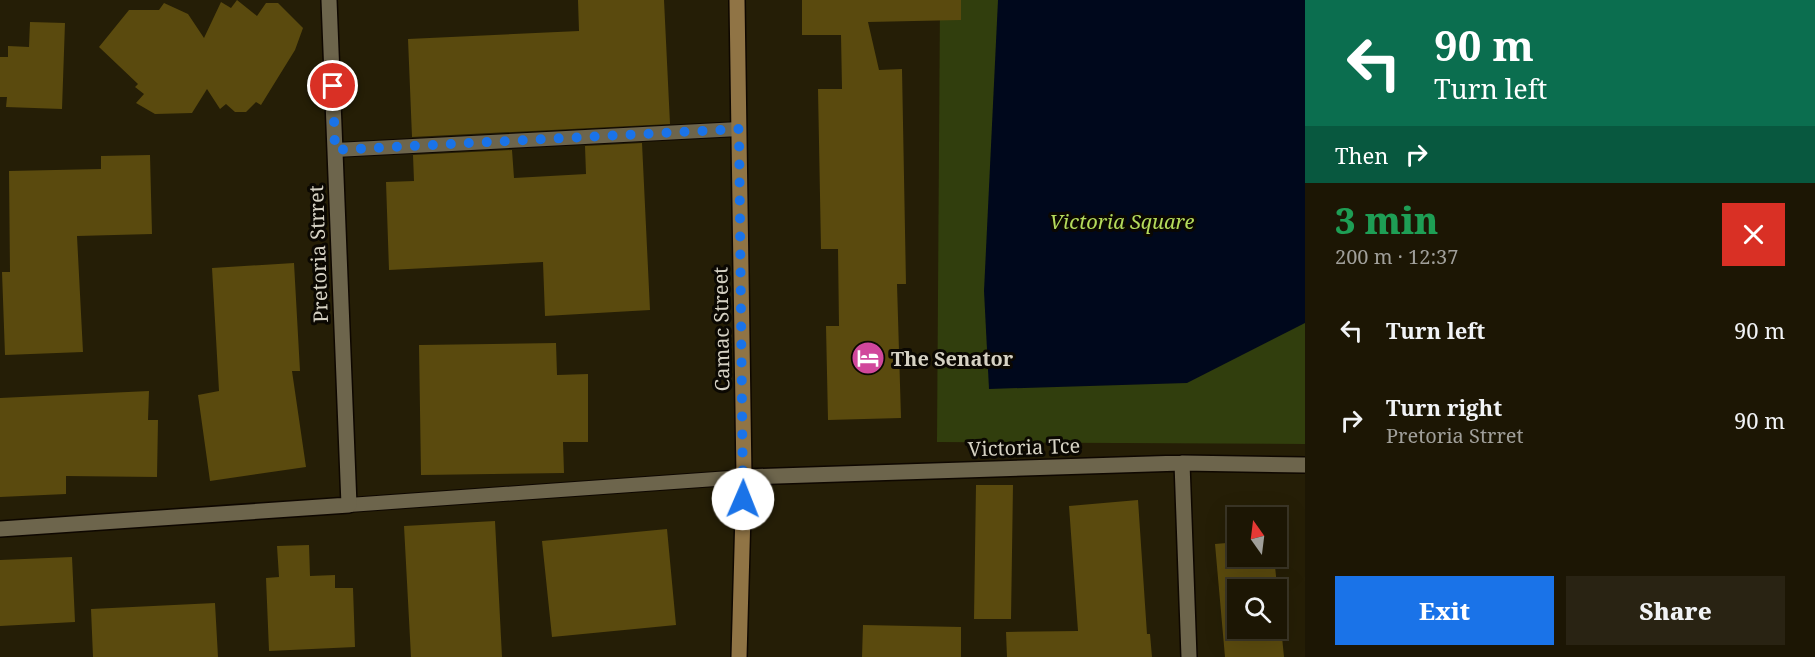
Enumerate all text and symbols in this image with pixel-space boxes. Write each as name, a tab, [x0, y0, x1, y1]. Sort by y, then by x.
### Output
text: 90 m	[1434, 16, 1534, 73]
icon: left	[1335, 24, 1413, 102]
pin	[307, 60, 358, 111]
icon: arrive	[316, 69, 349, 102]
text: Turn left	[1434, 70, 1547, 107]
icon: right	[1400, 138, 1433, 171]
text: Then	[1335, 140, 1388, 170]
street label: Pretoria Strret	[302, 185, 334, 323]
text: 3 min	[1335, 196, 1438, 245]
button: close	[1722, 203, 1785, 266]
park label: Victoria Square	[1050, 208, 1195, 235]
text: 200 m · 12:37	[1335, 243, 1458, 270]
street label: Camac Street	[706, 267, 736, 391]
icon: left	[1335, 314, 1368, 347]
text: Turn left	[1386, 315, 1485, 345]
text: 90 m	[1734, 315, 1785, 345]
hotel icon: The Senator	[850, 340, 886, 376]
place label: The Senator	[891, 345, 1014, 372]
text: Turn right	[1386, 392, 1502, 422]
icon: right	[1335, 404, 1368, 437]
text: 90 m	[1734, 405, 1785, 435]
text: Pretoria Strret	[1386, 422, 1524, 449]
street label: Victoria Tce	[967, 432, 1081, 462]
position arrow	[711, 467, 775, 531]
north arrow	[1227, 507, 1287, 567]
map controls	[1227, 507, 1287, 639]
button: Exit	[1335, 576, 1554, 645]
button: Share	[1566, 576, 1785, 645]
button: search	[1227, 579, 1287, 639]

